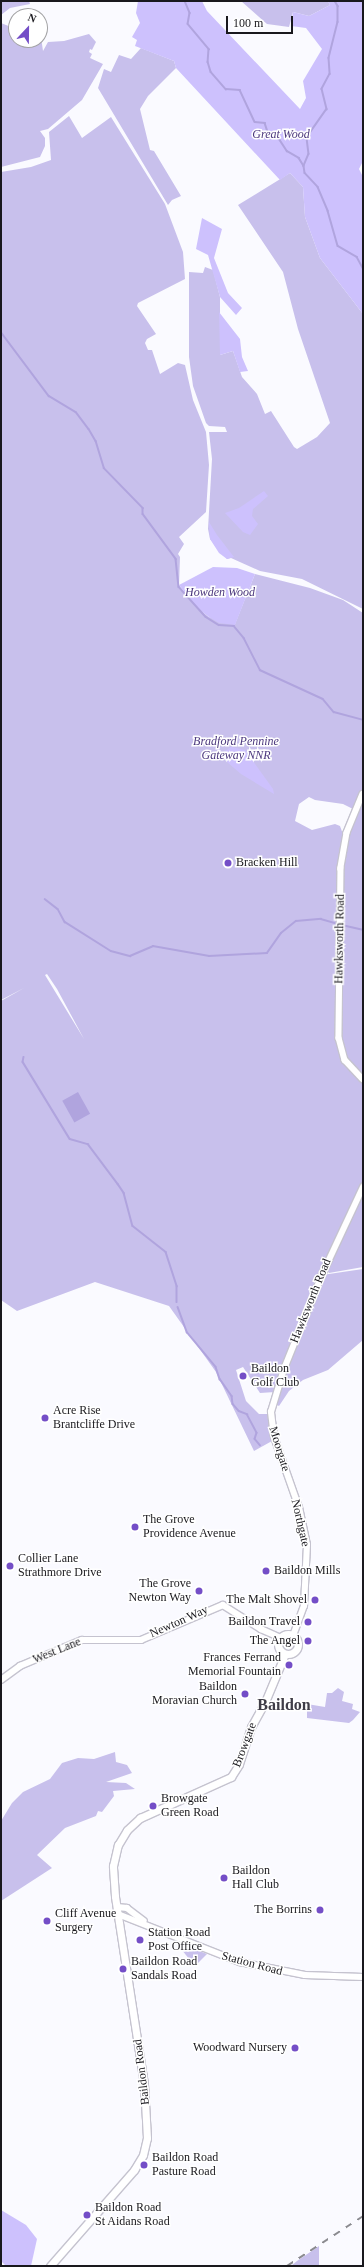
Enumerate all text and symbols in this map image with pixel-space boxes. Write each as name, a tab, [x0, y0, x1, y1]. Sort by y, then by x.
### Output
north arrow	[8, 8, 48, 48]
scale bar	[228, 8, 295, 34]
text: N	[26, 11, 38, 25]
text: 100 m	[233, 16, 263, 30]
park label: Great Wood	[252, 128, 310, 142]
park label: Howden Wood	[185, 586, 255, 600]
park label: Bradford Pennine Gateway NNR	[193, 735, 279, 763]
place label: Bracken Hill	[236, 856, 298, 870]
marker: Bracken Hill	[223, 858, 233, 868]
street label: Hawksworth Road	[332, 894, 348, 984]
street label: Hawksworth Road	[288, 1257, 334, 1345]
place label: Baildon Golf Club	[251, 1362, 299, 1390]
marker: Baildon Golf Club	[238, 1371, 248, 1381]
place label: Acre Rise Brantcliffe Drive	[53, 1404, 135, 1432]
marker: Acre Rise Brantcliffe Drive	[40, 1413, 50, 1423]
street label: Moorgate	[265, 1425, 293, 1473]
street label: Northgate	[288, 1498, 312, 1548]
place label: The Grove Providence Avenue	[143, 1513, 236, 1541]
marker: The Grove Providence Avenue	[130, 1522, 140, 1532]
place label: Collier Lane Strathmore Drive	[18, 1552, 102, 1580]
marker: Collier Lane Strathmore Drive	[5, 1561, 15, 1571]
place label: Baildon Mills	[274, 1564, 340, 1578]
marker: Baildon Mills	[261, 1566, 271, 1576]
place label: The Grove Newton Way	[128, 1577, 191, 1605]
marker: The Grove Newton Way	[194, 1586, 204, 1596]
place label: The Malt Shovel	[226, 1593, 307, 1607]
marker: The Malt Shovel	[310, 1595, 320, 1605]
street label: Newton Way	[147, 1603, 211, 1641]
place label: Baildon Travel	[228, 1615, 300, 1629]
marker: Baildon Travel	[303, 1617, 313, 1627]
place label: The Angel	[249, 1634, 300, 1648]
street label: West Lane	[31, 1635, 83, 1667]
marker: The Angel	[303, 1636, 313, 1646]
place label: Frances Ferrand Memorial Fountain	[188, 1651, 281, 1679]
marker: Frances Ferrand Memorial Fountain	[284, 1660, 294, 1670]
place label: Baildon Moravian Church	[152, 1680, 237, 1708]
marker: Baildon Moravian Church	[240, 1689, 250, 1699]
district label: Baildon	[257, 1695, 311, 1715]
street label: Browgate	[230, 1721, 260, 1769]
place label: Browgate Green Road	[161, 1792, 219, 1820]
marker: Browgate Green Road	[148, 1801, 158, 1811]
place label: Baildon Hall Club	[232, 1864, 279, 1892]
marker: Baildon Hall Club	[219, 1873, 229, 1883]
place label: The Borrins	[254, 1903, 312, 1917]
marker: The Borrins	[315, 1905, 325, 1915]
place label: Cliff Avenue Surgery	[55, 1907, 117, 1935]
marker: Cliff Avenue Surgery	[42, 1916, 52, 1926]
place label: Station Road Post Office	[148, 1926, 210, 1954]
marker: Station Road Post Office	[135, 1935, 145, 1945]
street label: Station Road	[220, 1949, 284, 1979]
place label: Baildon Road Sandals Road	[131, 1955, 197, 1983]
marker: Baildon Road Sandals Road	[118, 1964, 128, 1974]
street label: Baildon Road	[131, 2038, 153, 2106]
place label: Woodward Nursery	[193, 2041, 287, 2055]
marker: Woodward Nursery	[290, 2043, 300, 2053]
place label: Baildon Road Pasture Road	[152, 2151, 218, 2179]
marker: Baildon Road Pasture Road	[139, 2160, 149, 2170]
place label: Baildon Road St Aidans Road	[95, 2201, 170, 2229]
marker: Baildon Road St Aidans Road	[82, 2210, 92, 2220]

